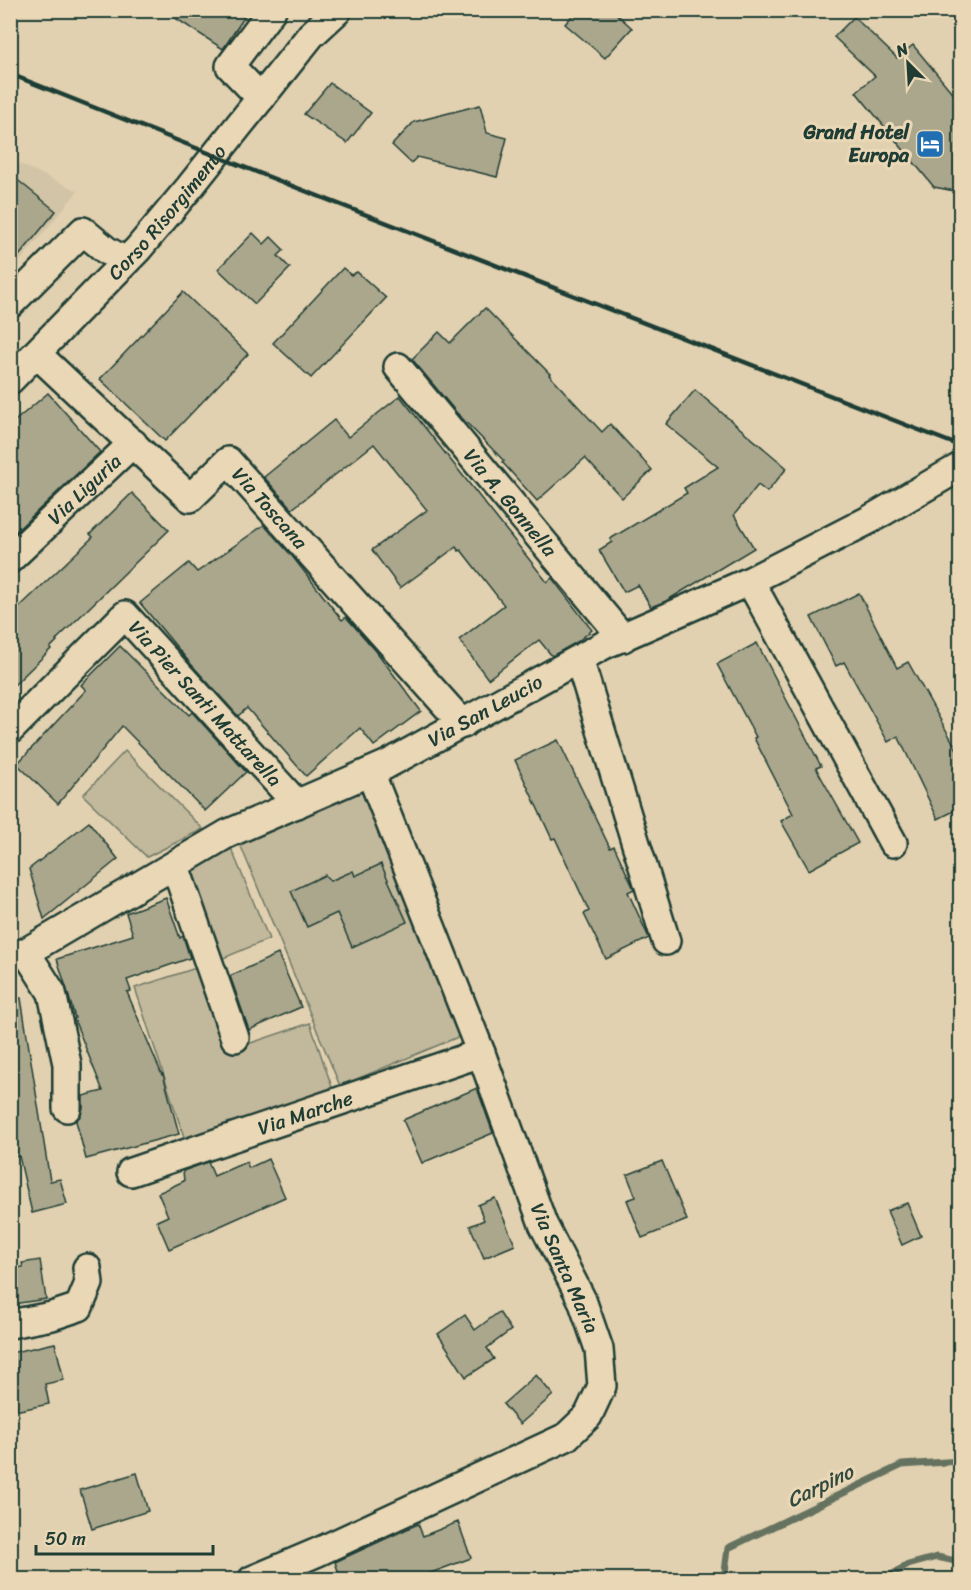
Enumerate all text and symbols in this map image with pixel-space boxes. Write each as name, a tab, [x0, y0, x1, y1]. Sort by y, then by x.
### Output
north arrow	[878, 33, 938, 93]
text: N	[890, 34, 914, 66]
place label: Grand Hotel Europa	[802, 115, 910, 173]
hotel icon: Grand Hotel Europa	[914, 128, 946, 160]
street label: Corso Risorgimento	[99, 136, 236, 289]
street label: Via A. Gonnella	[454, 440, 567, 566]
street label: Via Liguria	[39, 445, 130, 534]
street label: Via Toscana	[223, 459, 317, 558]
street label: Via Pier Santi Mattarella	[119, 612, 291, 795]
street label: Via San Leucio	[421, 665, 549, 757]
street label: Via Marche	[253, 1081, 358, 1146]
street label: Via Santa Maria	[520, 1197, 609, 1339]
water label: Carpino	[780, 1453, 862, 1519]
scale bar	[36, 1518, 213, 1556]
text: 50 m	[45, 1523, 86, 1555]

